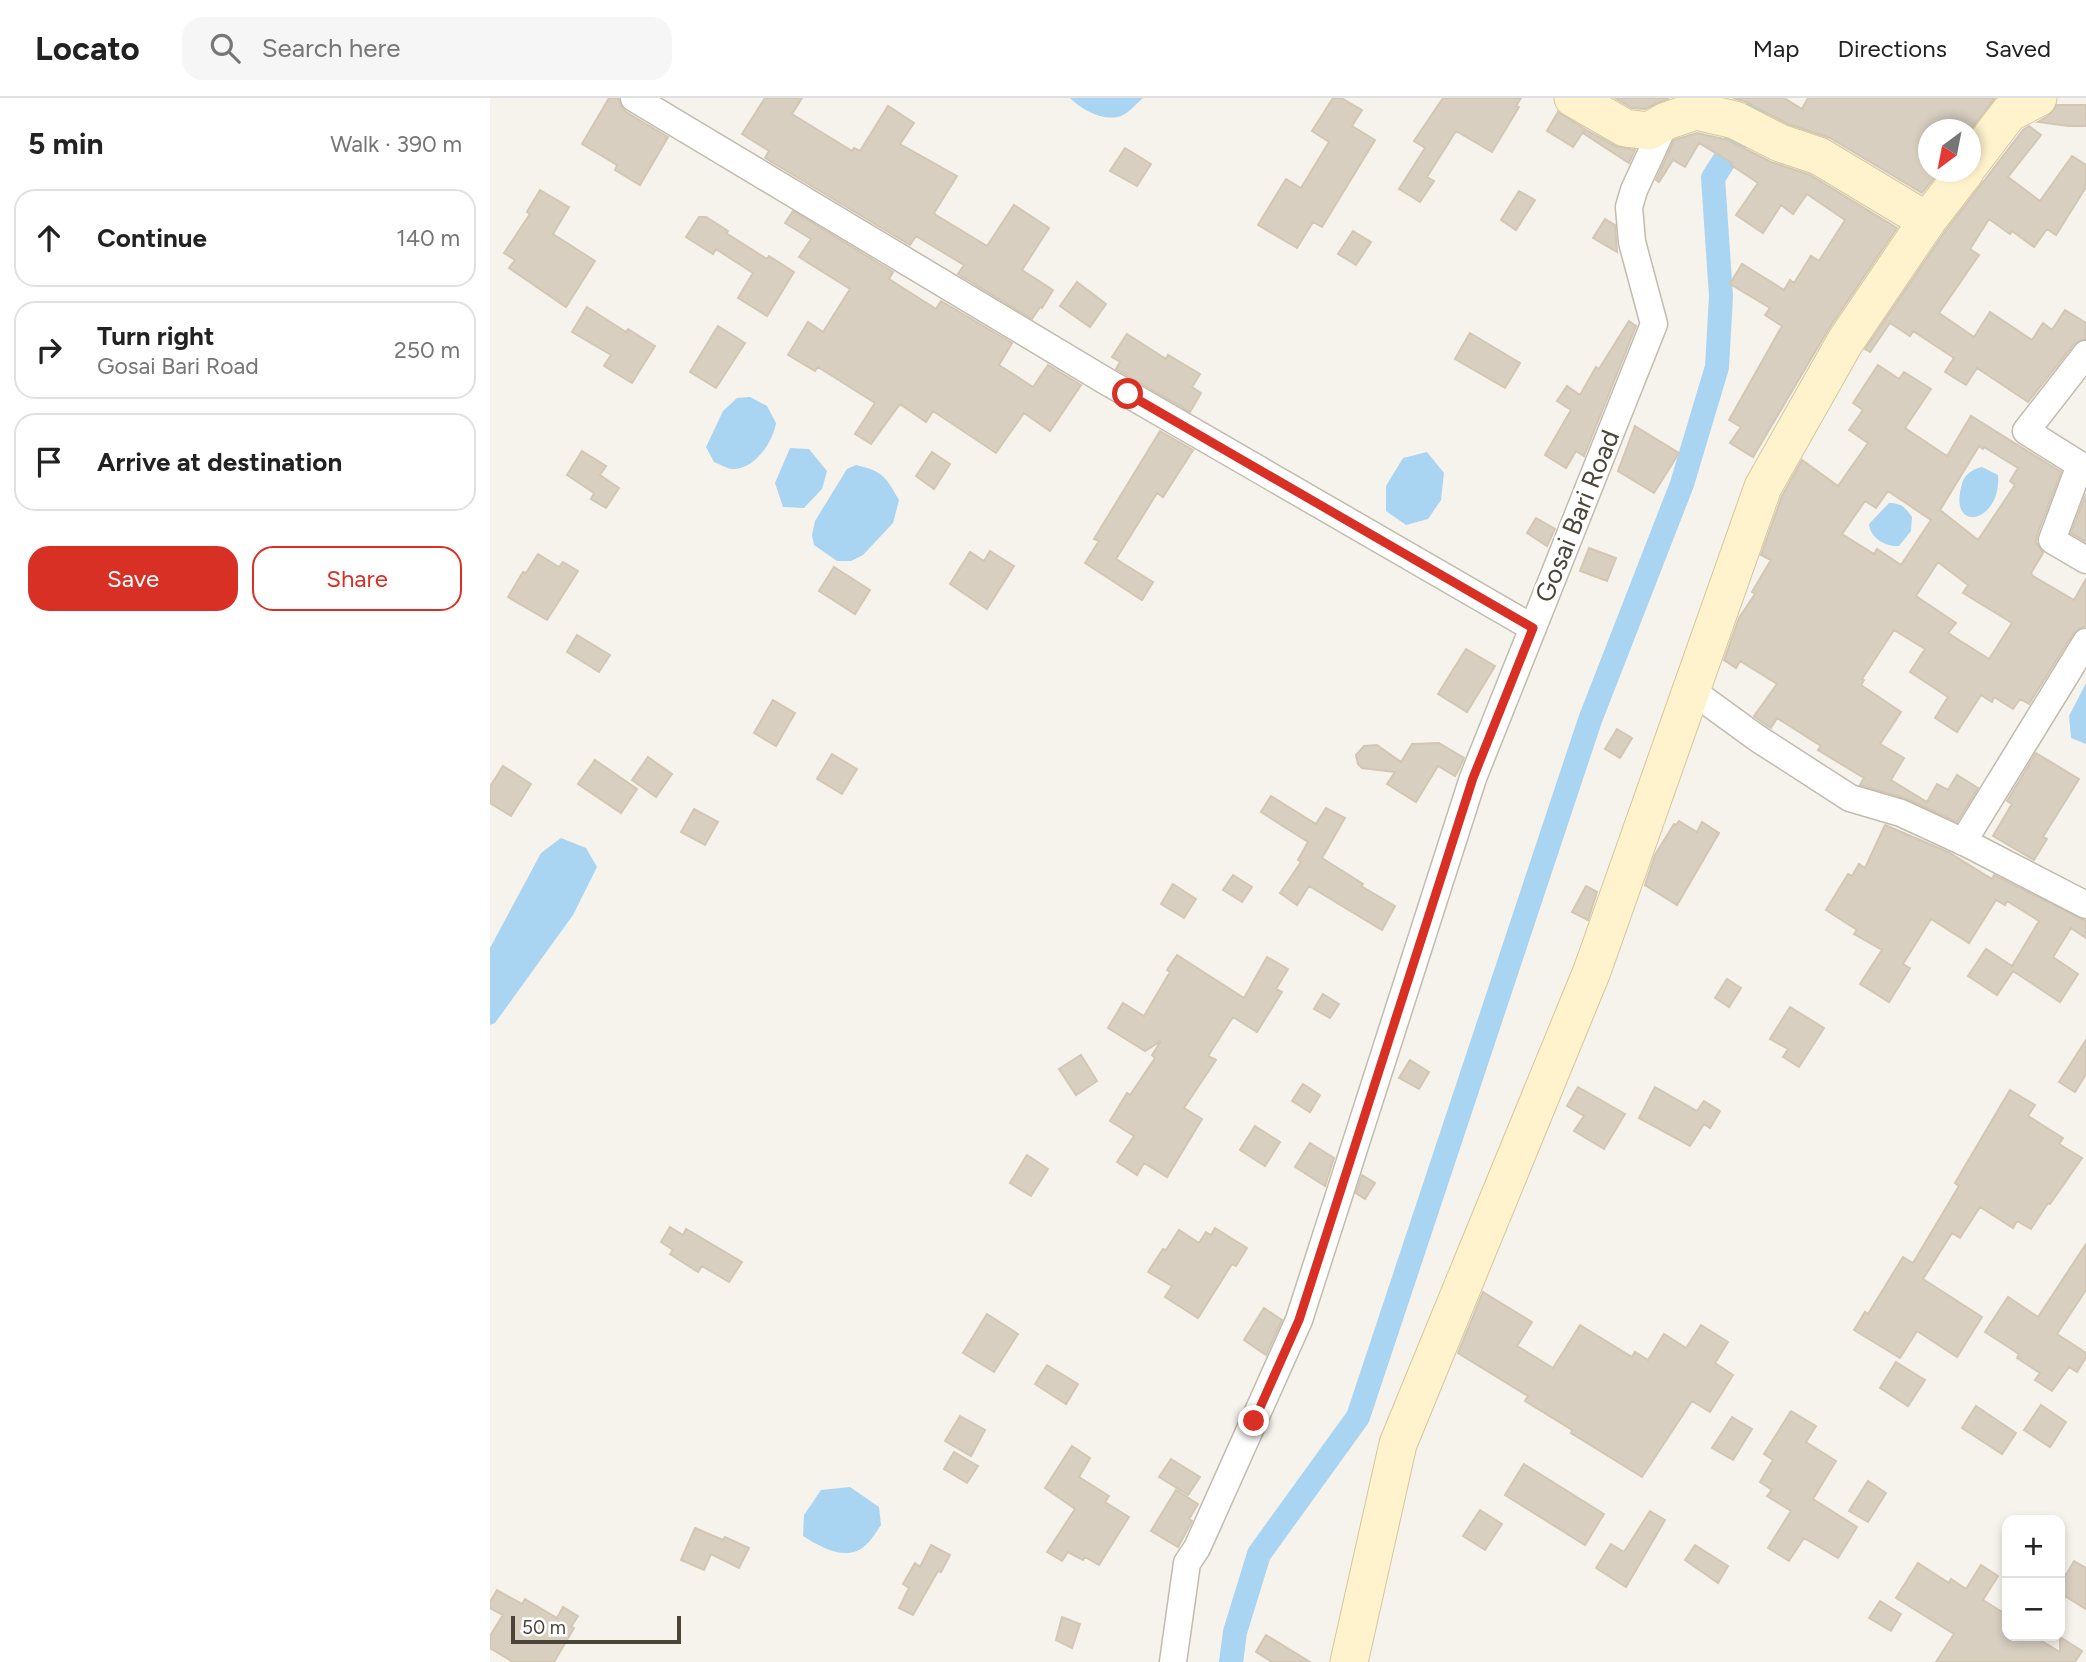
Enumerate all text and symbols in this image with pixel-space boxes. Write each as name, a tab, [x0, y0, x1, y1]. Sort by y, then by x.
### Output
search box	[182, 17, 672, 80]
text: Locato	[35, 29, 140, 68]
icon: search	[206, 29, 244, 67]
text: Search here	[262, 32, 401, 64]
text: Map	[1753, 34, 1799, 63]
text: Directions	[1837, 34, 1947, 63]
text: Saved	[1985, 34, 2051, 63]
north arrow	[1918, 119, 1981, 182]
text: 5 min	[28, 125, 104, 162]
text: Walk · 390 m	[330, 130, 462, 158]
icon: ahead	[30, 219, 68, 257]
text: Continue	[97, 222, 207, 254]
text: 140 m	[396, 224, 460, 252]
text: Turn right	[97, 320, 214, 352]
icon: right	[30, 331, 68, 369]
text: 250 m	[394, 336, 460, 364]
text: Gosai Bari Road	[97, 352, 259, 380]
route start	[1112, 378, 1143, 409]
street label: Gosai Bari Road	[1528, 425, 1626, 607]
icon: arrive	[30, 443, 68, 481]
text: Arrive at destination	[97, 446, 342, 478]
button: Save	[28, 546, 238, 611]
button: Share	[252, 546, 462, 611]
route end	[1238, 1405, 1269, 1436]
map controls	[2002, 1515, 2065, 1641]
button: +	[2002, 1515, 2065, 1578]
button: −	[2002, 1578, 2065, 1641]
scale bar	[511, 1613, 681, 1645]
text: 50 m	[522, 1616, 566, 1639]

